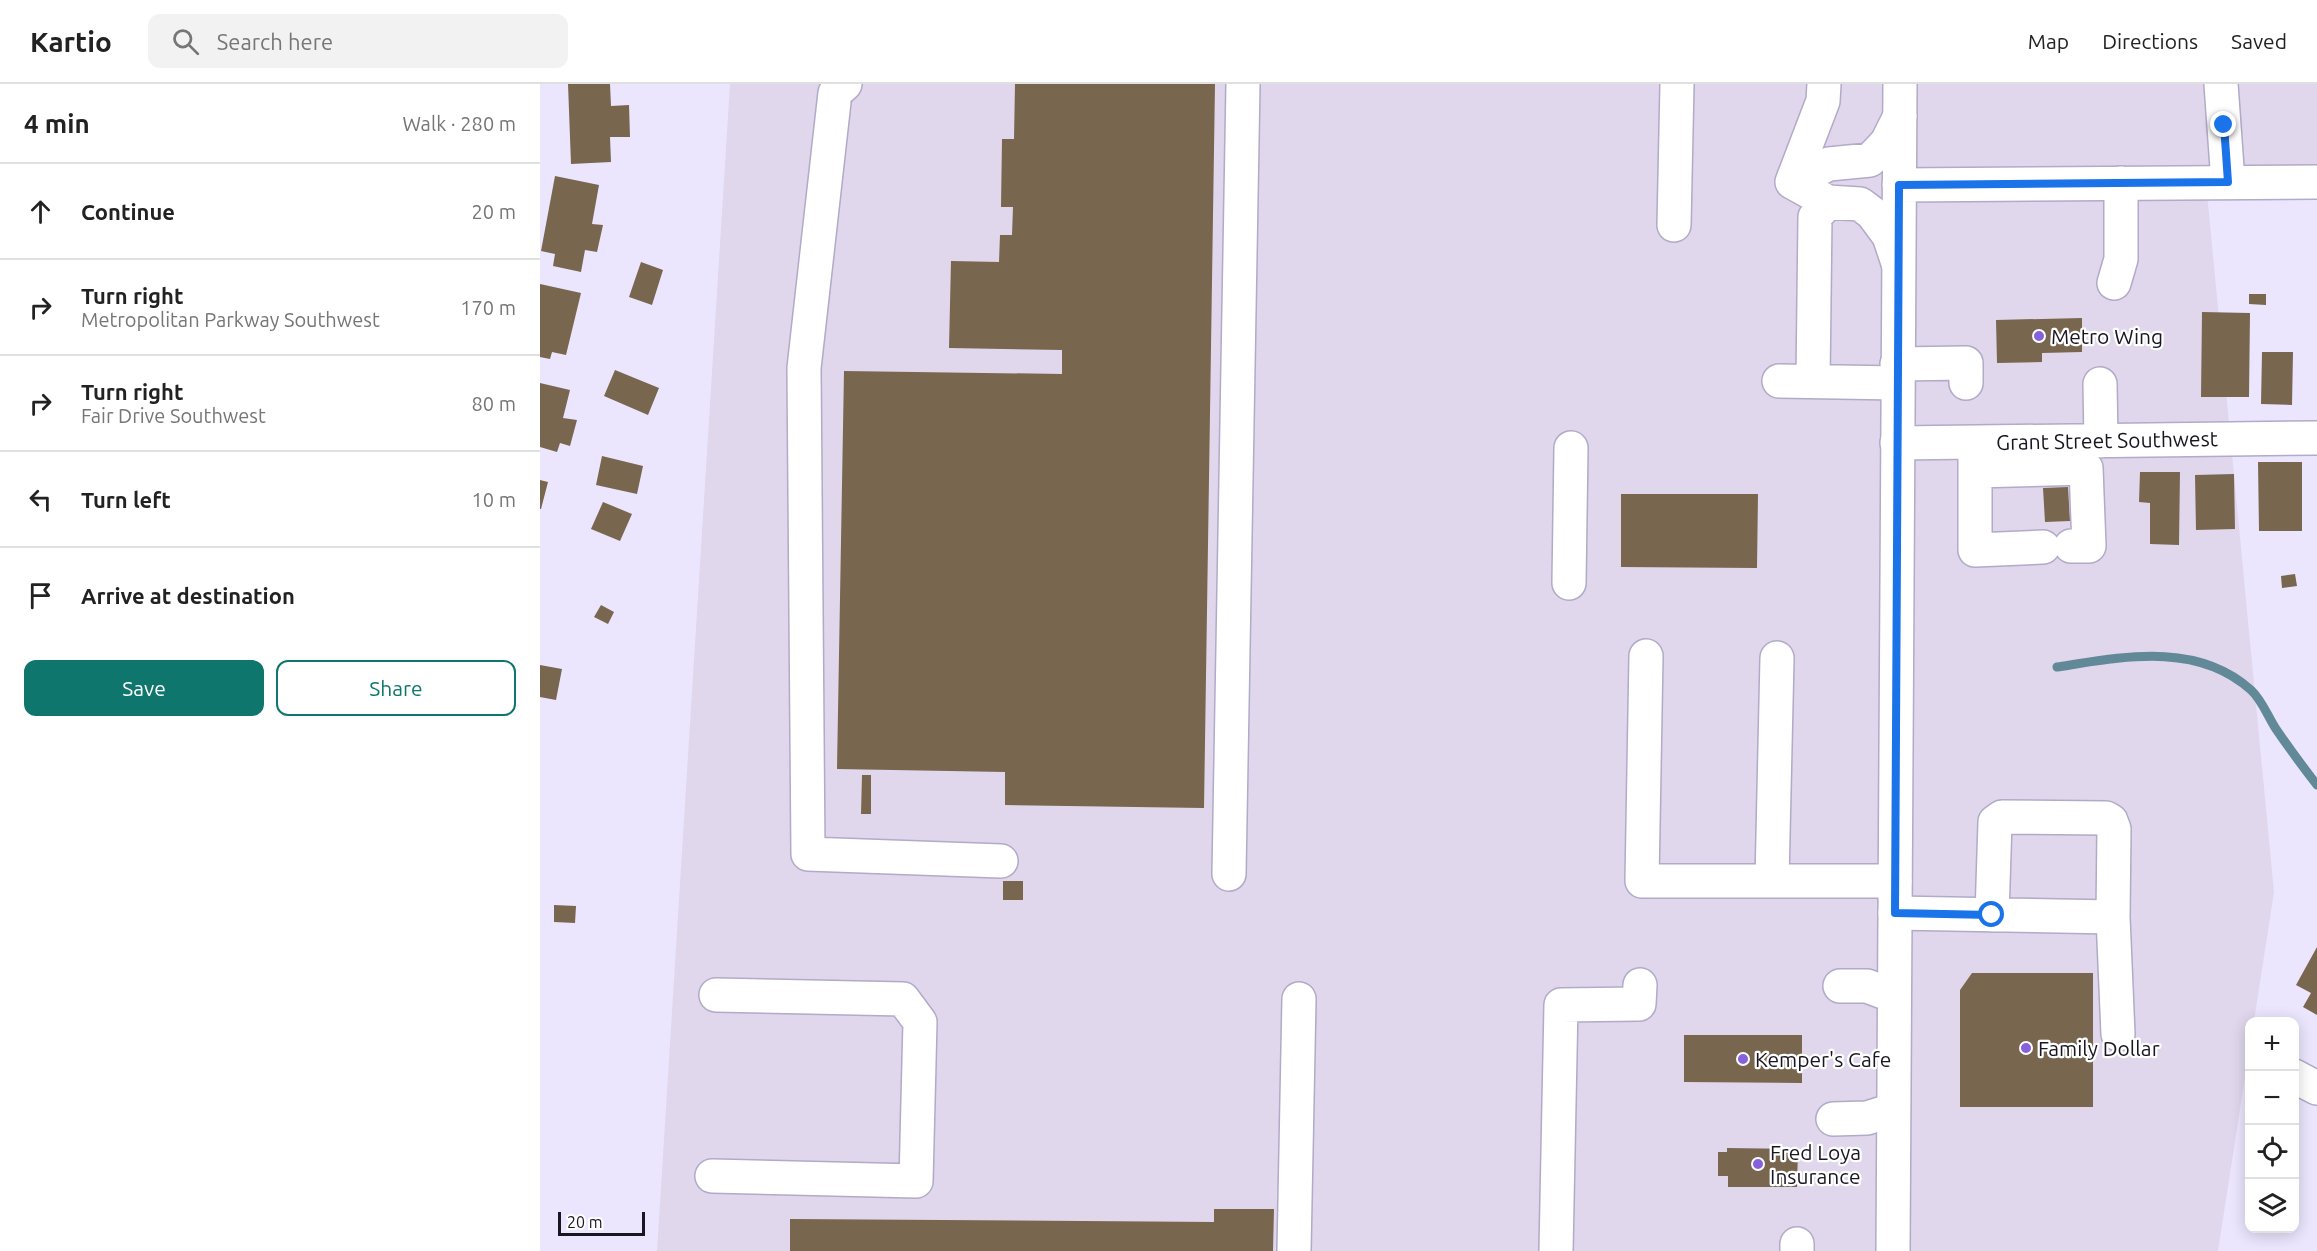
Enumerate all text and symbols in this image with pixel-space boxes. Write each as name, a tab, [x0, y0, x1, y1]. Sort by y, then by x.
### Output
search box	[148, 14, 568, 68]
icon: search	[169, 25, 202, 58]
text: Kartio	[30, 26, 112, 57]
text: Search here	[217, 29, 333, 54]
text: Map	[2028, 29, 2069, 53]
text: Directions	[2102, 29, 2198, 53]
text: Saved	[2231, 29, 2287, 53]
text: 4 min	[24, 109, 90, 138]
route end	[2210, 111, 2236, 137]
text: Walk · 280 m	[403, 112, 516, 135]
icon: ahead	[24, 195, 57, 228]
text: Continue	[81, 199, 175, 224]
text: 20 m	[472, 200, 516, 223]
text: Turn right	[81, 283, 183, 308]
icon: right	[24, 291, 57, 324]
text: 170 m	[460, 296, 516, 319]
text: Metropolitan Parkway Southwest	[81, 308, 380, 331]
place label: Metro Wing	[2051, 324, 2163, 348]
marker: Metro Wing	[2032, 329, 2046, 343]
text: Turn right	[81, 379, 183, 404]
icon: right	[24, 387, 57, 420]
text: 80 m	[472, 392, 516, 415]
text: Fair Drive Southwest	[81, 404, 266, 427]
street label: Grant Street Southwest	[1996, 426, 2218, 454]
icon: left	[24, 483, 57, 516]
text: Turn left	[81, 487, 171, 512]
text: 10 m	[472, 488, 516, 511]
icon: arrive	[24, 579, 57, 612]
text: Arrive at destination	[81, 583, 295, 608]
button: Save	[24, 660, 264, 716]
button: Share	[276, 660, 516, 716]
route start	[1978, 901, 2004, 927]
map controls	[2245, 1017, 2299, 1233]
button: +	[2245, 1017, 2299, 1071]
place label: Family Dollar	[2038, 1036, 2160, 1060]
marker: Family Dollar	[2019, 1041, 2033, 1055]
place label: Kemper's Cafe	[1755, 1047, 1891, 1071]
marker: Kemper's Cafe	[1736, 1052, 1750, 1066]
button: −	[2245, 1071, 2299, 1125]
button: locate	[2245, 1125, 2299, 1179]
place label: Fred Loya Insurance	[1770, 1140, 1861, 1188]
marker: Fred Loya Insurance	[1751, 1157, 1765, 1171]
button: layers	[2245, 1179, 2299, 1233]
scale bar	[558, 1209, 645, 1236]
text: 20 m	[567, 1213, 603, 1231]

